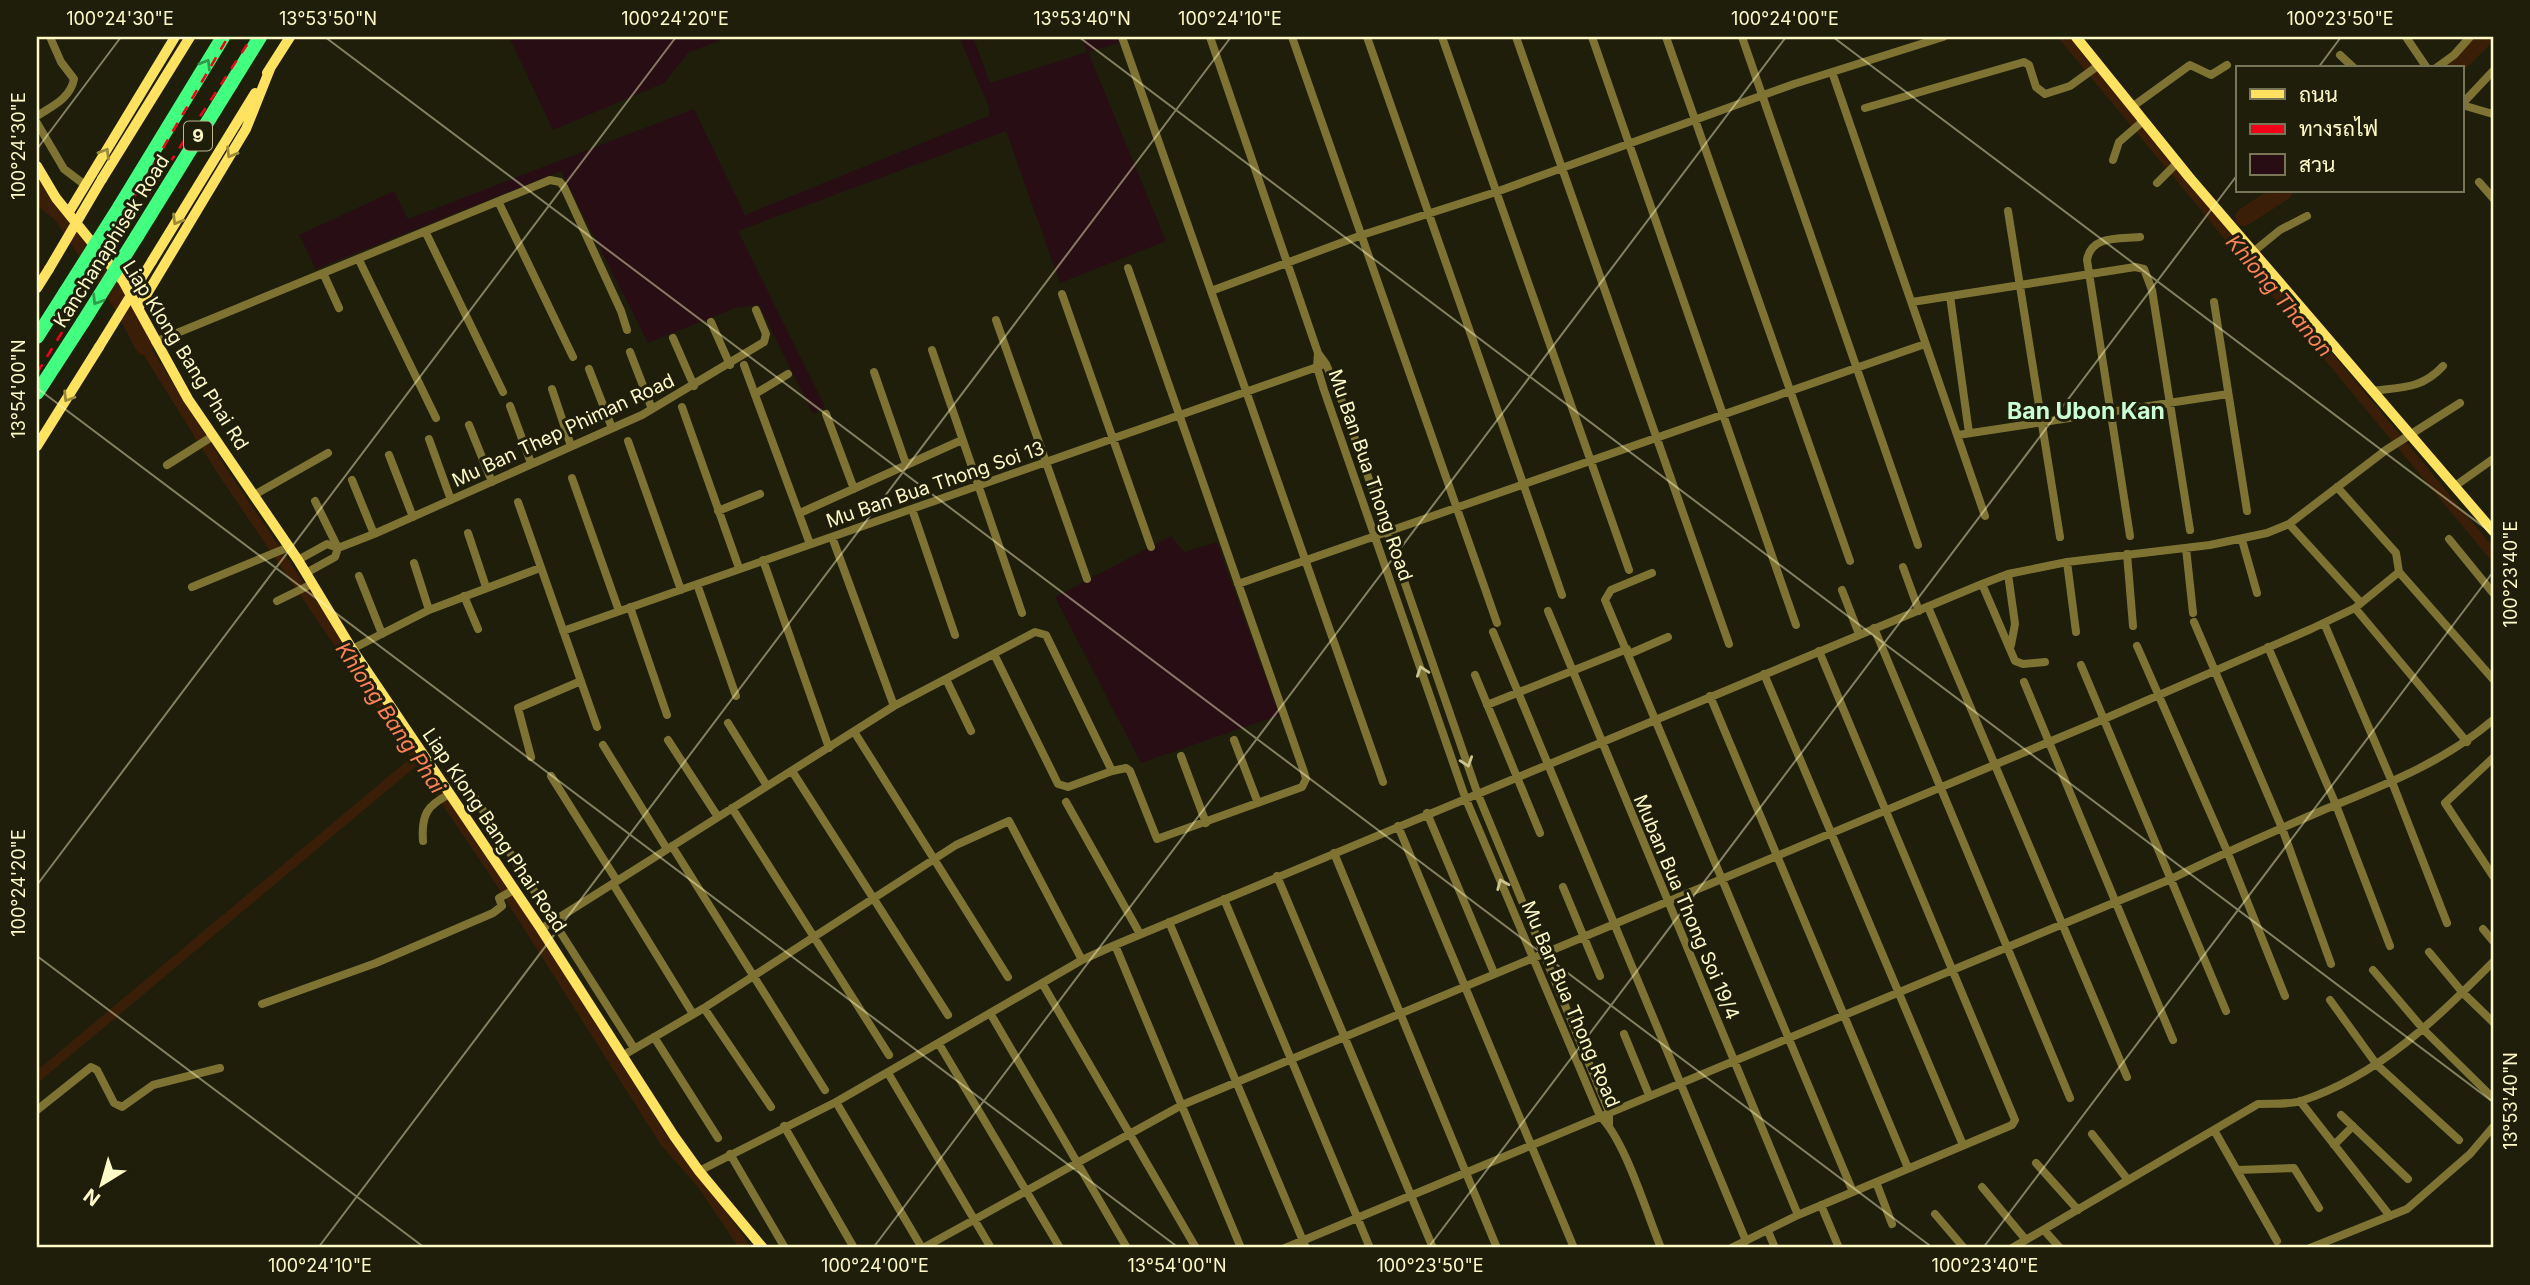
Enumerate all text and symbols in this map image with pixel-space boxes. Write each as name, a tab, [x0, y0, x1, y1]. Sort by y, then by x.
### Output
text: 100°24'30"E	[66, 8, 174, 29]
text: 13°53'50"N	[279, 8, 377, 29]
text: 100°24'20"E	[621, 8, 729, 29]
text: 13°53'40"N	[1033, 8, 1131, 29]
text: 100°24'10"E	[1178, 8, 1282, 29]
text: 100°24'00"E	[1731, 8, 1839, 29]
text: 100°23'50"E	[2286, 8, 2394, 29]
one-way arrow	[198, 59, 211, 72]
legend	[2236, 66, 2464, 192]
text: ถนน	[2299, 82, 2338, 107]
text: 100°24'30"E	[8, 92, 29, 200]
text: ทางรถไฟ	[2299, 116, 2378, 141]
road number: 9	[184, 121, 212, 150]
one-way arrow	[227, 146, 240, 159]
one-way arrow	[96, 148, 109, 161]
street label: Kanchanaphisek Road	[49, 151, 174, 332]
text: สวน	[2299, 152, 2335, 177]
one-way arrow	[172, 213, 185, 226]
water label: Khlong Thanon	[2221, 230, 2338, 362]
street label: Liap Klong Bang Phai Rd	[118, 256, 253, 454]
one-way arrow	[92, 292, 105, 305]
text: 13°54'00"N	[8, 340, 29, 439]
street label: Mu Ban Bua Thong Road	[1324, 366, 1418, 584]
street label: Mu Ban Thep Phiman Road	[448, 369, 678, 492]
one-way arrow	[63, 389, 76, 402]
district label: Ban Ubon Kan	[2007, 397, 2165, 425]
street label: Mu Ban Bua Thong Soi 13	[823, 436, 1047, 533]
text: 100°23'40"E	[2500, 521, 2521, 627]
water label: Khlong Bang Phai	[331, 637, 451, 799]
one-way arrow	[1416, 665, 1430, 678]
street label: Liap Klong Bang Phai Road	[418, 724, 572, 937]
one-way arrow	[1459, 755, 1473, 767]
street label: Muban Bua Thong Soi 19/4	[1629, 791, 1744, 1023]
text: 100°24'20"E	[8, 829, 29, 937]
one-way arrow	[1496, 878, 1510, 891]
street label: Mu Ban Bua Thong Road	[1517, 898, 1625, 1111]
text: 13°53'40"N	[2500, 1052, 2521, 1150]
north arrow	[66, 1148, 136, 1218]
text: N	[79, 1184, 105, 1211]
text: 100°24'10"E	[268, 1255, 372, 1276]
text: 100°24'00"E	[821, 1255, 929, 1276]
text: 13°54'00"N	[1128, 1255, 1227, 1276]
text: 100°23'50"E	[1376, 1255, 1484, 1276]
text: 100°23'40"E	[1932, 1255, 2038, 1276]

